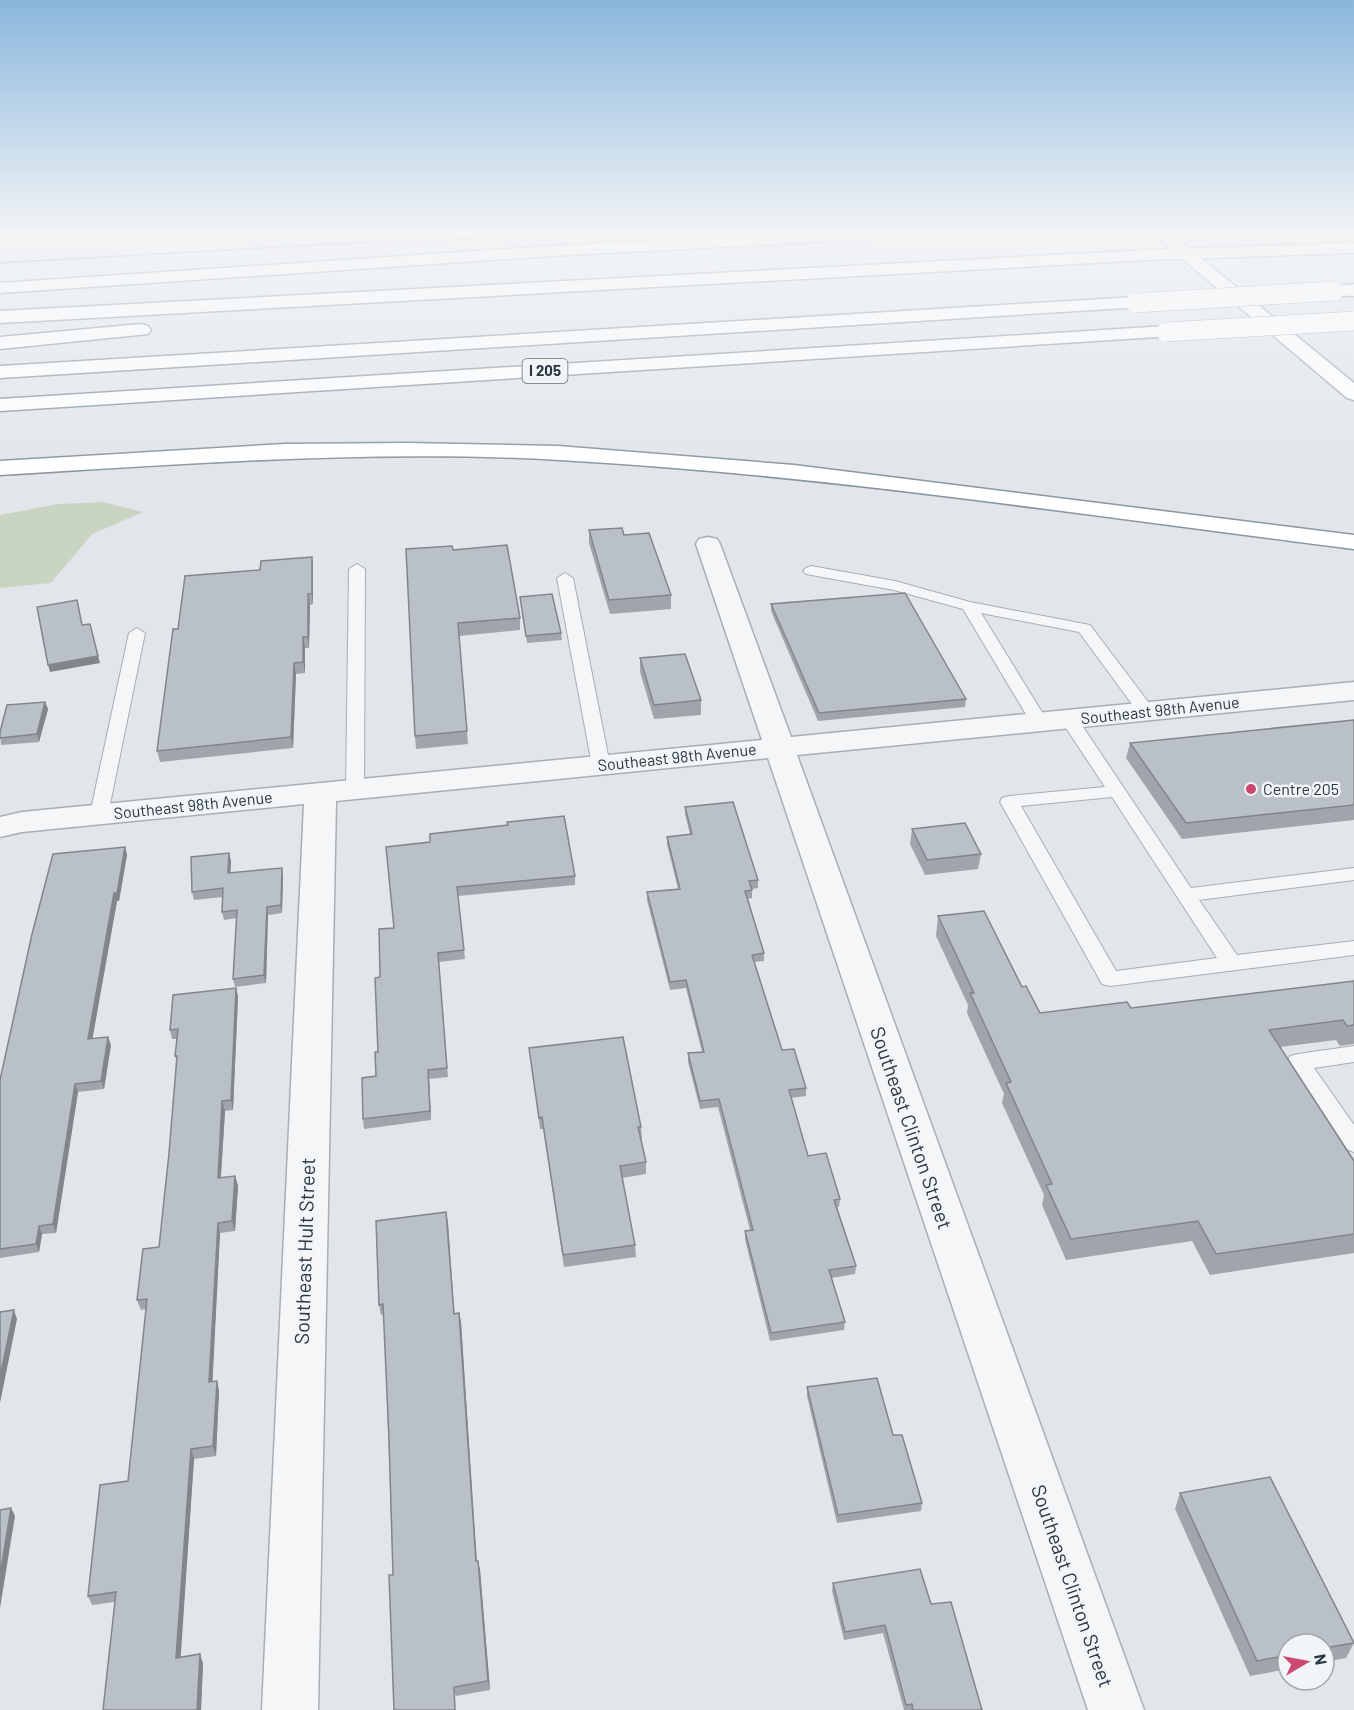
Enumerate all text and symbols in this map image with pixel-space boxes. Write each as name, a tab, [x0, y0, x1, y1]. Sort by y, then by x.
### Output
road number: I 205	[522, 359, 568, 383]
street label: Southeast 98th Avenue	[1080, 692, 1240, 727]
street label: Southeast 98th Avenue	[597, 739, 757, 774]
place label: Centre 205	[1263, 779, 1339, 798]
marker: Centre 205	[1244, 782, 1258, 796]
street label: Southeast 98th Avenue	[113, 787, 273, 822]
street label: Southeast Clinton Street	[866, 1023, 958, 1232]
street label: Southeast Hult Street	[289, 1157, 319, 1345]
street label: Southeast Clinton Street	[1027, 1481, 1119, 1690]
north arrow	[1276, 1632, 1336, 1692]
text: N	[1311, 1652, 1332, 1666]

